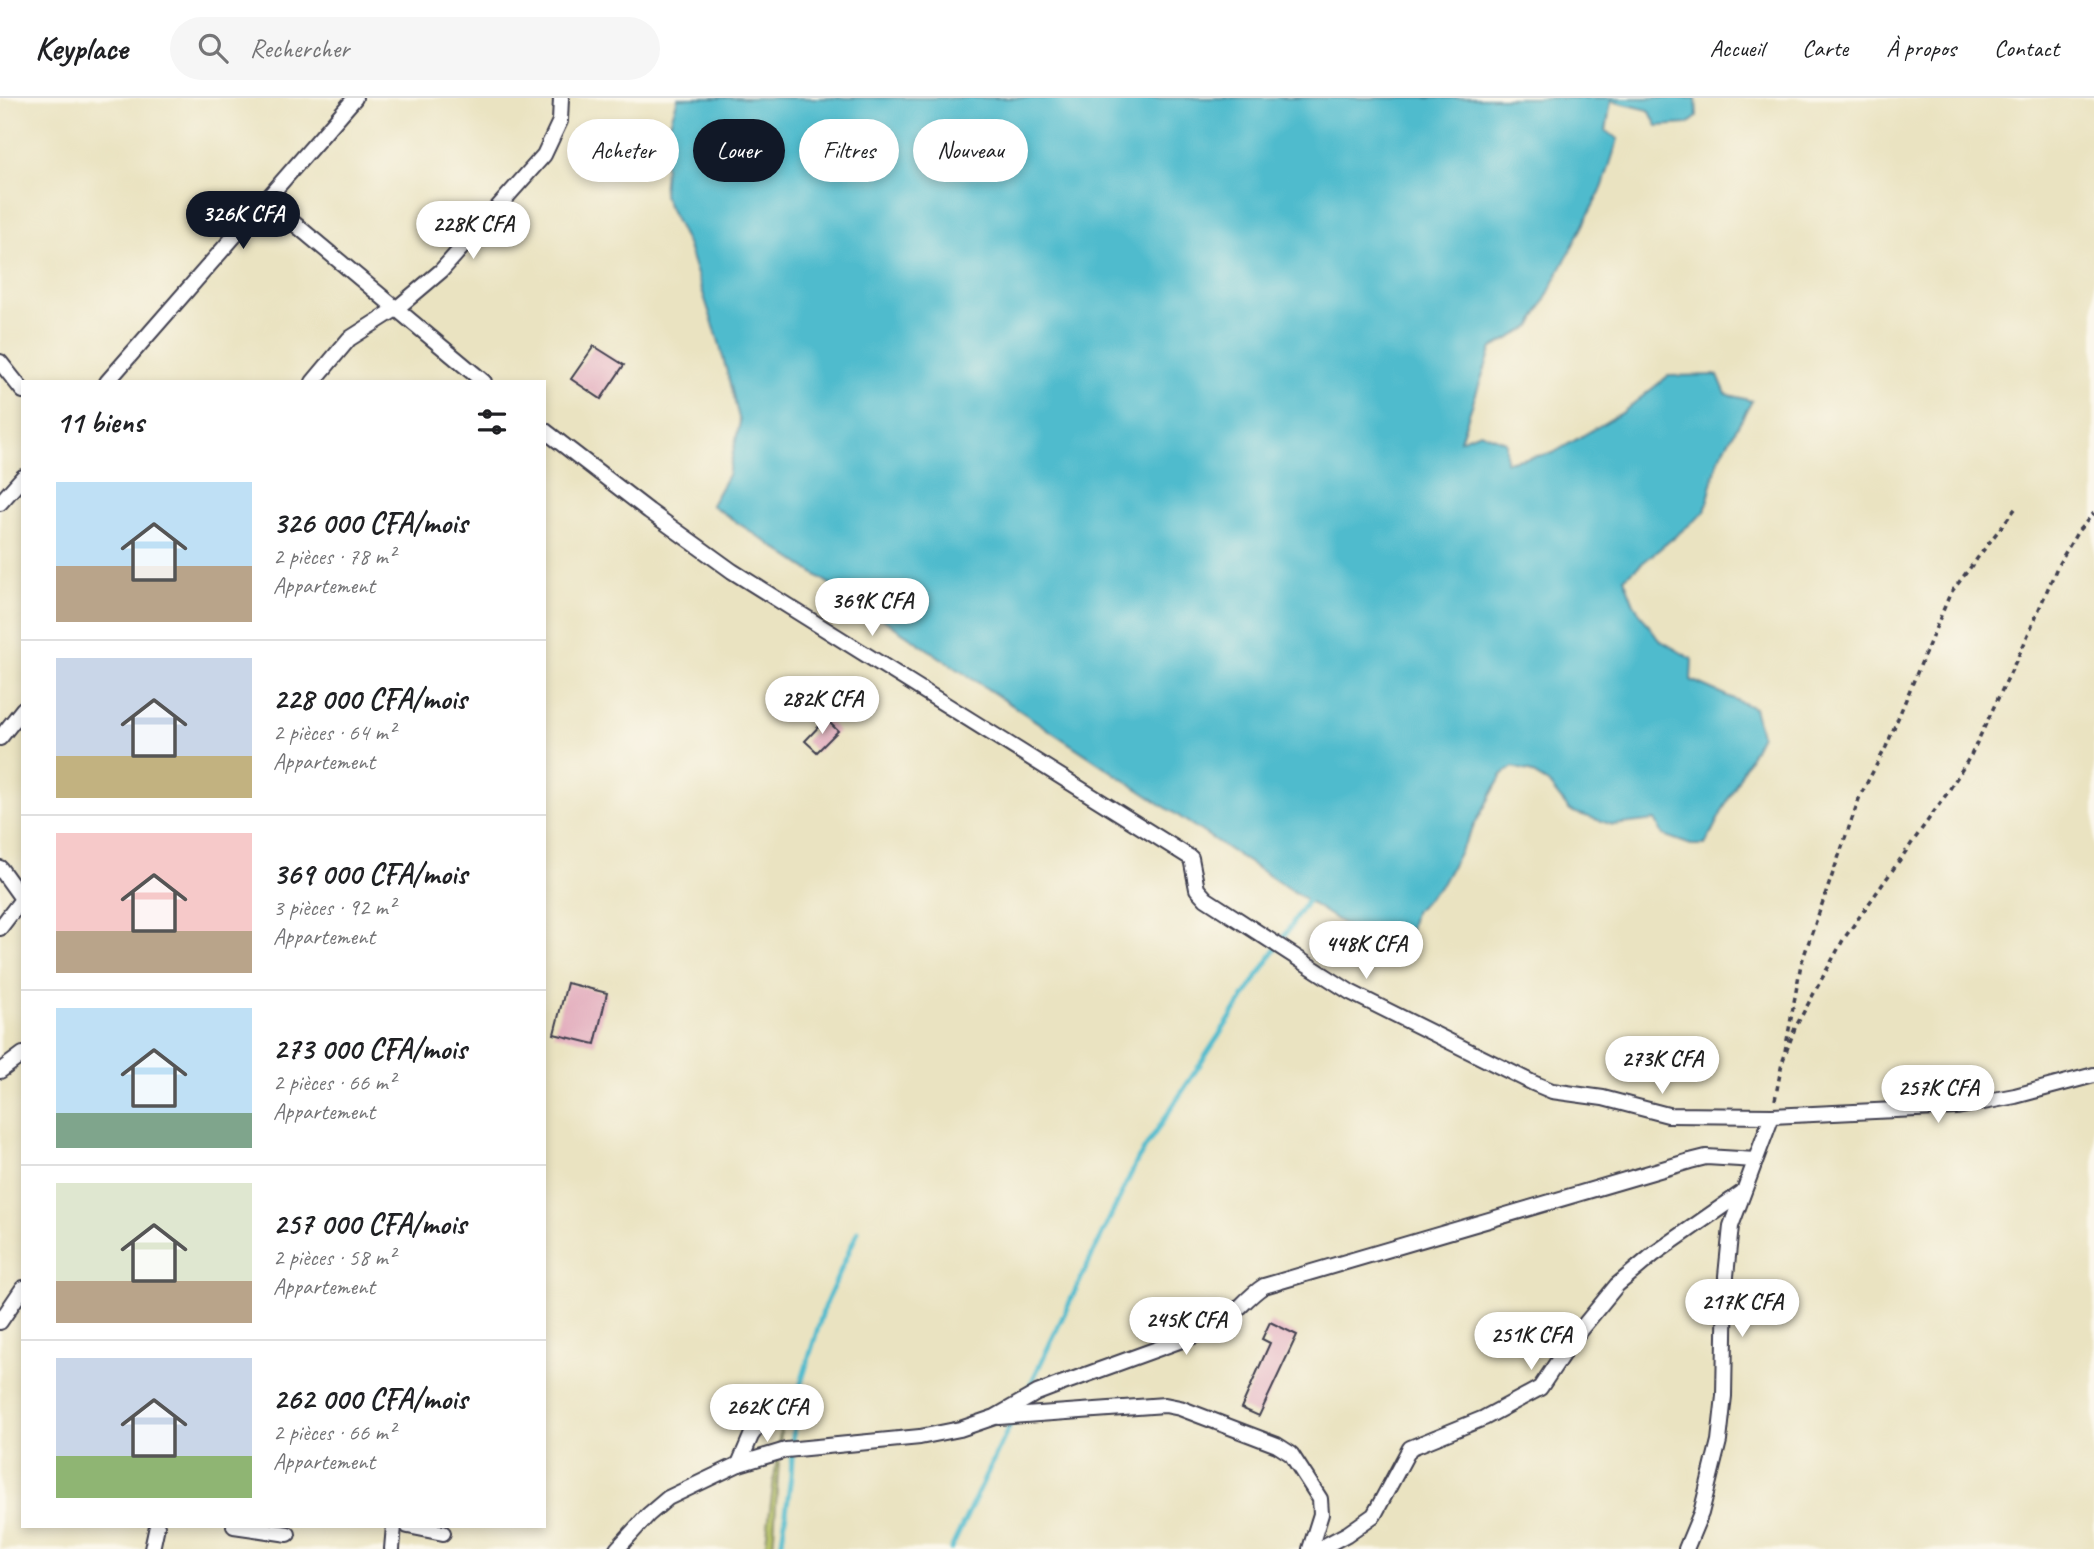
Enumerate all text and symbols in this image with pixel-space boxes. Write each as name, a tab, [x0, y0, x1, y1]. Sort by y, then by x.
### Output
search box	[170, 17, 660, 80]
text: Keyplace	[35, 27, 128, 69]
icon: search	[194, 29, 232, 67]
text: Rechercher	[250, 32, 349, 65]
text: Accueil	[1710, 33, 1764, 63]
text: Carte	[1802, 33, 1848, 63]
text: À propos	[1886, 33, 1956, 63]
text: Contact	[1994, 33, 2059, 63]
chip: Acheter	[567, 119, 679, 182]
chip: Louer	[693, 119, 785, 182]
chip: Filtres	[799, 119, 899, 182]
chip: Nouveau	[913, 119, 1028, 182]
pin: 326K CFA	[171, 192, 315, 251]
text: 326K CFA	[202, 199, 284, 228]
pin: 228K CFA	[401, 202, 545, 261]
text: 228K CFA	[432, 209, 514, 238]
text: 11 biens	[56, 403, 144, 441]
icon: filters	[473, 403, 511, 441]
text: 326 000 CFA/mois	[273, 504, 467, 542]
icon: home	[112, 510, 196, 594]
text: 2 pièces · 78 m²	[273, 542, 395, 571]
text: Appartement	[273, 571, 375, 600]
pin: 369K CFA	[800, 578, 944, 638]
text: 369K CFA	[831, 586, 913, 615]
pin: 282K CFA	[750, 676, 894, 736]
text: 228 000 CFA/mois	[273, 680, 467, 718]
text: 282K CFA	[781, 684, 863, 713]
icon: home	[112, 686, 196, 770]
text: 2 pièces · 64 m²	[273, 718, 395, 747]
text: Appartement	[273, 747, 375, 776]
text: 369 000 CFA/mois	[273, 855, 467, 893]
icon: home	[112, 861, 196, 945]
text: 3 pièces · 92 m²	[273, 893, 395, 922]
text: Appartement	[273, 922, 375, 951]
pin: 448K CFA	[1294, 922, 1438, 981]
text: 448K CFA	[1325, 929, 1407, 958]
text: 273 000 CFA/mois	[273, 1030, 467, 1068]
icon: home	[112, 1036, 196, 1120]
pin: 273K CFA	[1590, 1037, 1734, 1096]
text: 273K CFA	[1621, 1044, 1703, 1073]
pin: 257K CFA	[1866, 1066, 2010, 1125]
text: 2 pièces · 66 m²	[273, 1068, 395, 1097]
text: 257K CFA	[1897, 1073, 1979, 1102]
text: Appartement	[273, 1097, 375, 1126]
text: 257 000 CFA/mois	[273, 1205, 466, 1243]
icon: home	[112, 1211, 196, 1295]
text: 2 pièces · 58 m²	[273, 1243, 395, 1272]
text: Appartement	[273, 1272, 375, 1301]
pin: 217K CFA	[1670, 1280, 1814, 1339]
text: 217K CFA	[1701, 1287, 1783, 1316]
pin: 245K CFA	[1114, 1298, 1258, 1357]
text: 245K CFA	[1145, 1305, 1227, 1334]
pin: 251K CFA	[1459, 1312, 1603, 1372]
text: 251K CFA	[1490, 1320, 1572, 1349]
text: 262 000 CFA/mois	[273, 1380, 467, 1418]
pin: 262K CFA	[695, 1384, 839, 1444]
icon: home	[112, 1386, 196, 1470]
text: 262K CFA	[726, 1392, 808, 1421]
text: 2 pièces · 66 m²	[273, 1418, 395, 1447]
text: Appartement	[273, 1447, 375, 1476]

